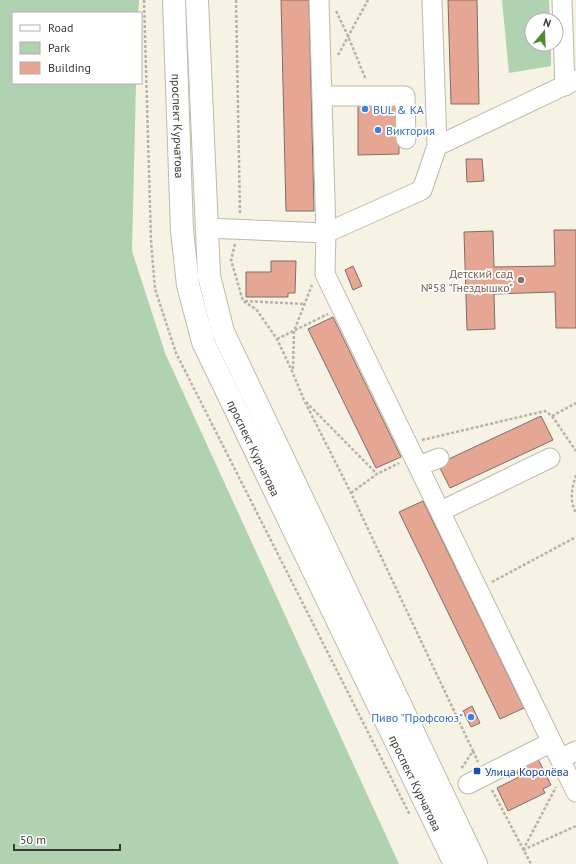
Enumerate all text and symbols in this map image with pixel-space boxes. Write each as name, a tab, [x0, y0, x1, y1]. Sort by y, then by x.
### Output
legend	[12, 12, 142, 84]
north arrow	[524, 12, 564, 52]
text: N	[542, 15, 553, 30]
text: Road	[48, 20, 73, 35]
text: Park	[48, 40, 70, 55]
text: Building	[48, 60, 91, 75]
street label: проспект Курчатова	[169, 73, 188, 179]
place label: BUL & KA	[373, 102, 424, 117]
marker: BUL & KA	[360, 104, 370, 114]
place label: Виктория	[386, 123, 435, 138]
marker: Виктория	[373, 125, 383, 135]
place label: Детский сад №58 "Гнездышко"	[421, 266, 514, 295]
marker: Детский сад №58 "Гнездышко"	[516, 275, 526, 285]
street label: проспект Курчатова	[225, 397, 284, 498]
place label: Пиво "Профсоюз"	[371, 710, 463, 725]
marker: Пиво "Профсоюз"	[466, 712, 476, 722]
street label: проспект Курчатова	[386, 732, 445, 833]
place label: Улица Королёва	[485, 764, 569, 779]
marker: Улица Королёва	[472, 766, 482, 776]
scale bar	[14, 826, 120, 852]
text: 50 m	[20, 832, 46, 847]

